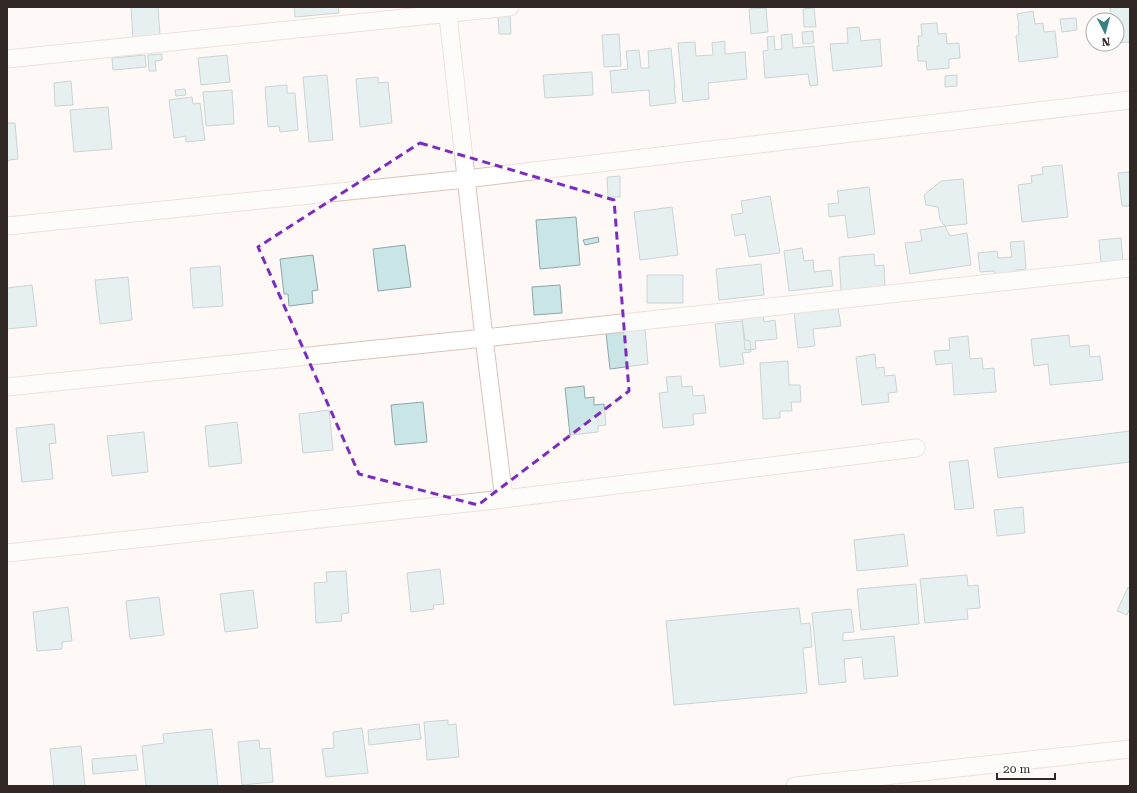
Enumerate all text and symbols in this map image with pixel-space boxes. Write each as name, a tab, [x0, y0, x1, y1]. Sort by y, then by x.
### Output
north arrow	[1085, 12, 1125, 52]
text: N	[1101, 35, 1111, 48]
scale bar	[997, 755, 1055, 781]
text: 20 m	[1003, 762, 1030, 776]

